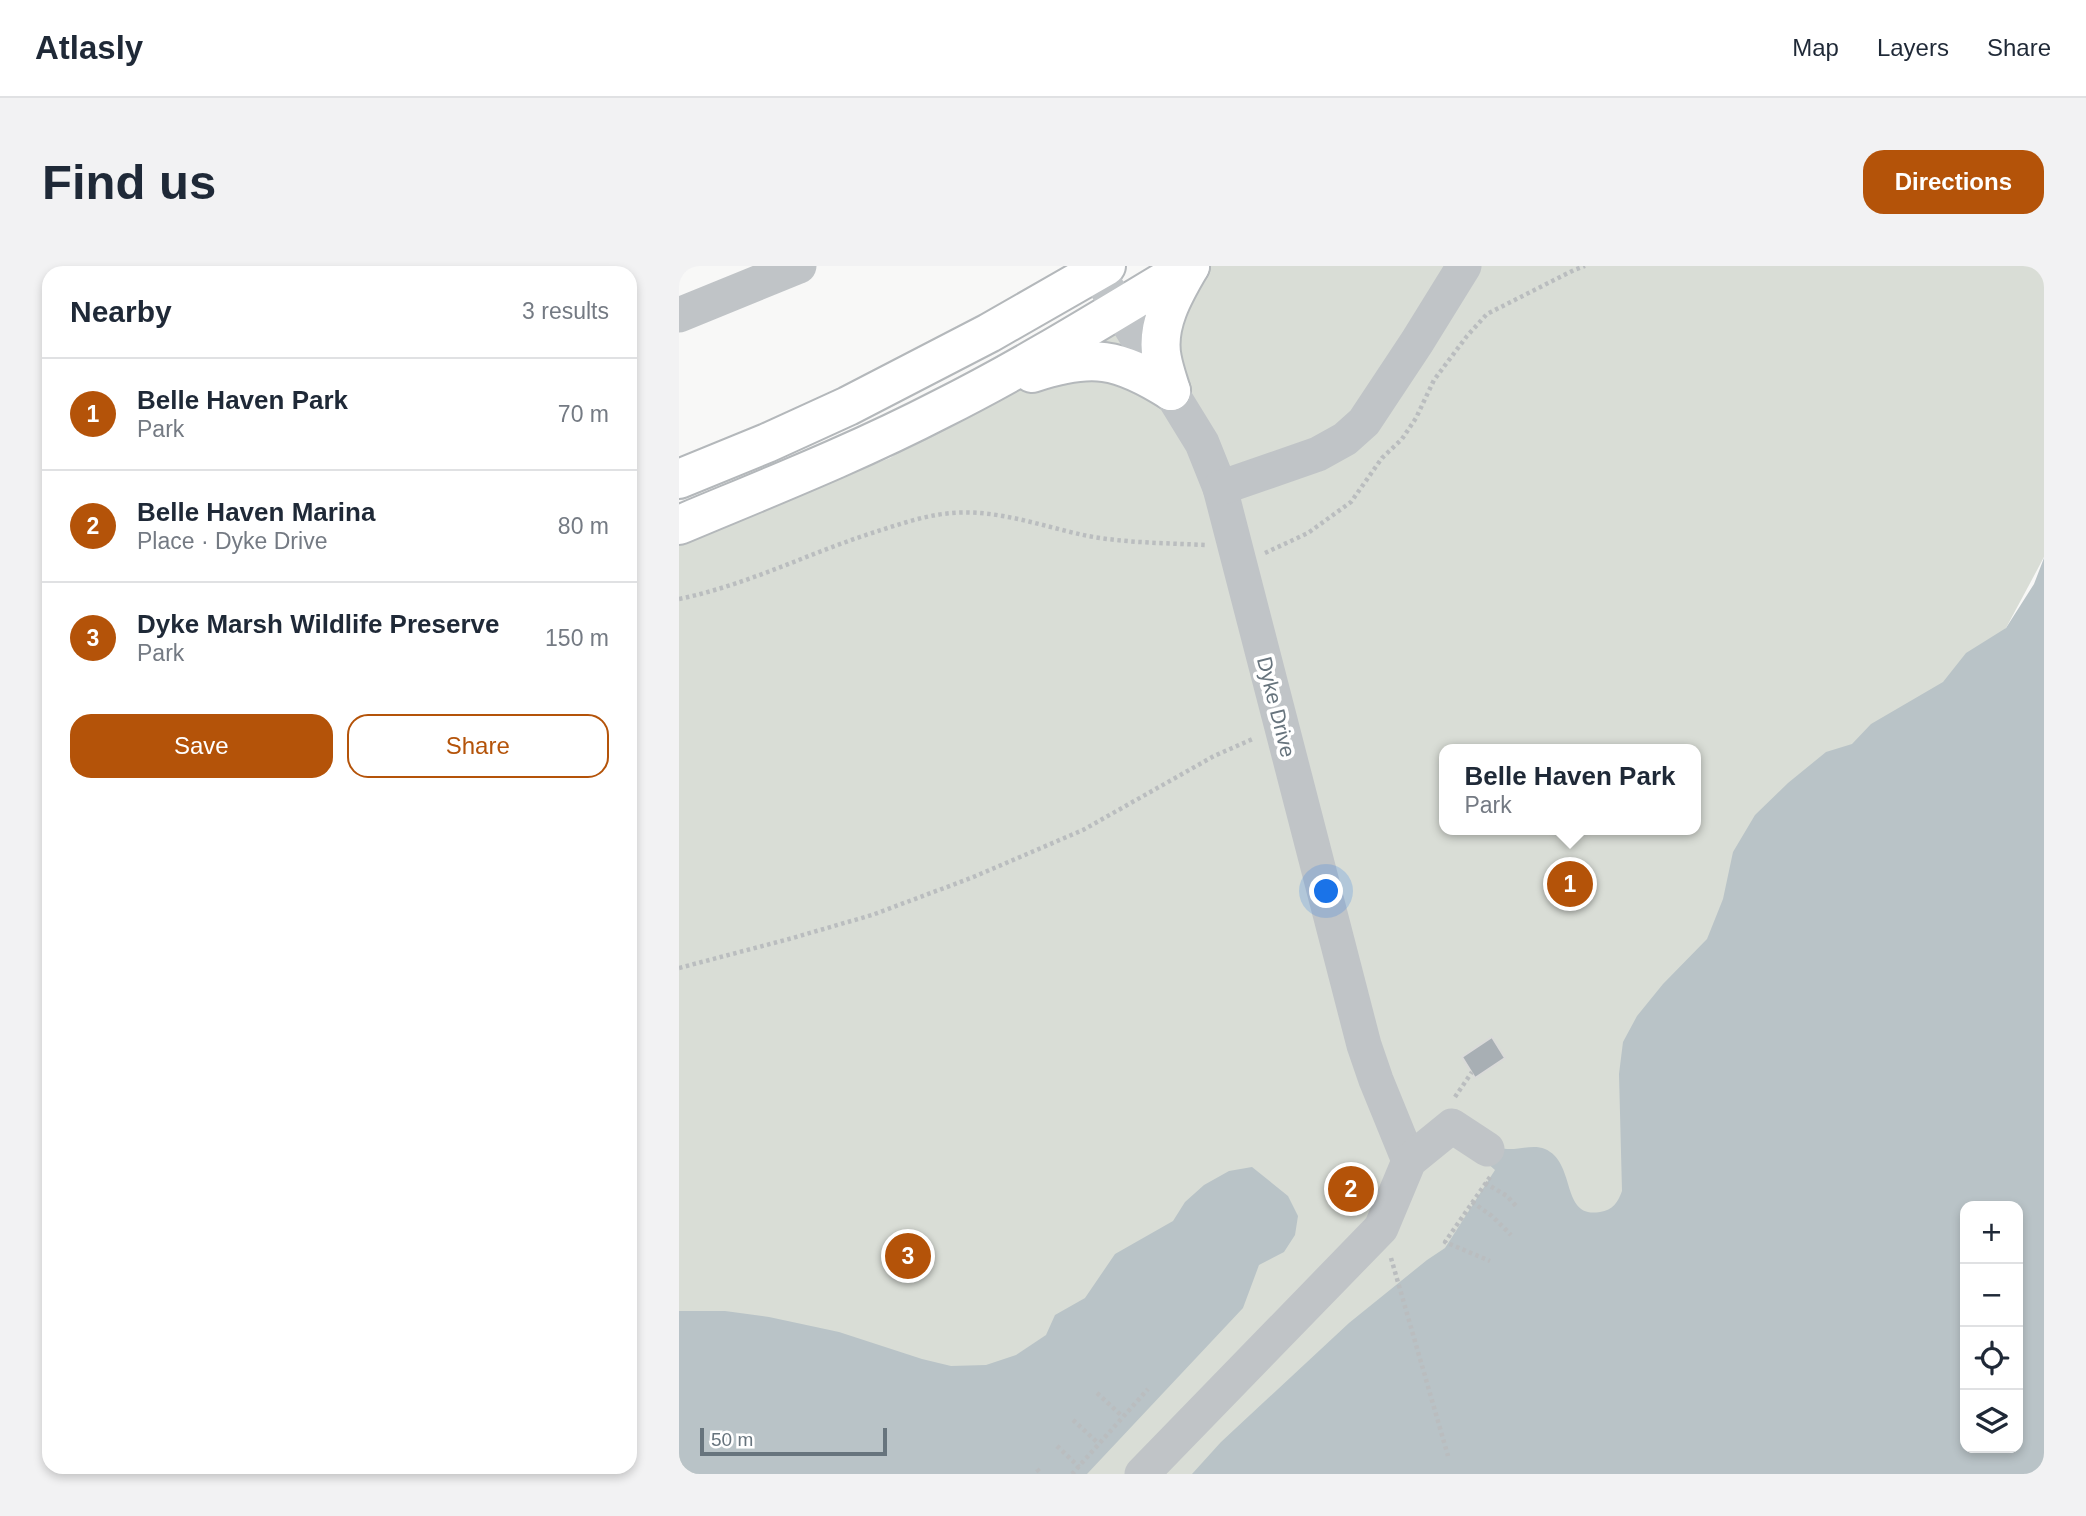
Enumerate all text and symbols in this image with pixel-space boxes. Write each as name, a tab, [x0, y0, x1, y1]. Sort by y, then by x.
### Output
text: Atlasly	[35, 29, 143, 66]
text: Map	[1792, 34, 1839, 61]
text: Layers	[1877, 34, 1949, 61]
text: Share	[1987, 34, 2051, 61]
button: Directions	[1863, 150, 2044, 214]
text: Find us	[42, 155, 216, 209]
text: Nearby	[70, 295, 172, 328]
text: 3 results	[522, 298, 609, 324]
text: Belle Haven Park	[137, 385, 348, 415]
text: 1	[87, 401, 99, 427]
text: 70 m	[558, 401, 609, 427]
text: Park	[137, 416, 184, 442]
text: Belle Haven Marina	[137, 497, 375, 527]
text: 2	[87, 513, 99, 539]
text: 80 m	[558, 513, 609, 539]
text: Place · Dyke Drive	[137, 528, 327, 554]
text: Dyke Marsh Wildlife Preserve	[137, 609, 500, 639]
text: 3	[87, 625, 99, 651]
text: 150 m	[545, 625, 609, 651]
text: Park	[137, 640, 184, 666]
street label: Dyke Drive	[1253, 654, 1300, 759]
button: Save	[70, 714, 333, 778]
button: Share	[347, 714, 609, 778]
popup	[1439, 744, 1701, 835]
text: Belle Haven Park	[1464, 761, 1676, 791]
text: Park	[1464, 792, 1512, 818]
pin: 1	[1547, 858, 1593, 910]
your location	[1309, 874, 1343, 908]
pin: 2	[1328, 1163, 1374, 1215]
map controls	[1960, 1201, 2023, 1453]
button: +	[1960, 1201, 2023, 1264]
pin: 3	[885, 1230, 931, 1282]
button: −	[1960, 1264, 2023, 1327]
button: locate	[1960, 1327, 2023, 1390]
button: layers	[1960, 1390, 2023, 1453]
scale bar	[700, 1425, 887, 1457]
text: 50 m	[711, 1429, 753, 1450]

